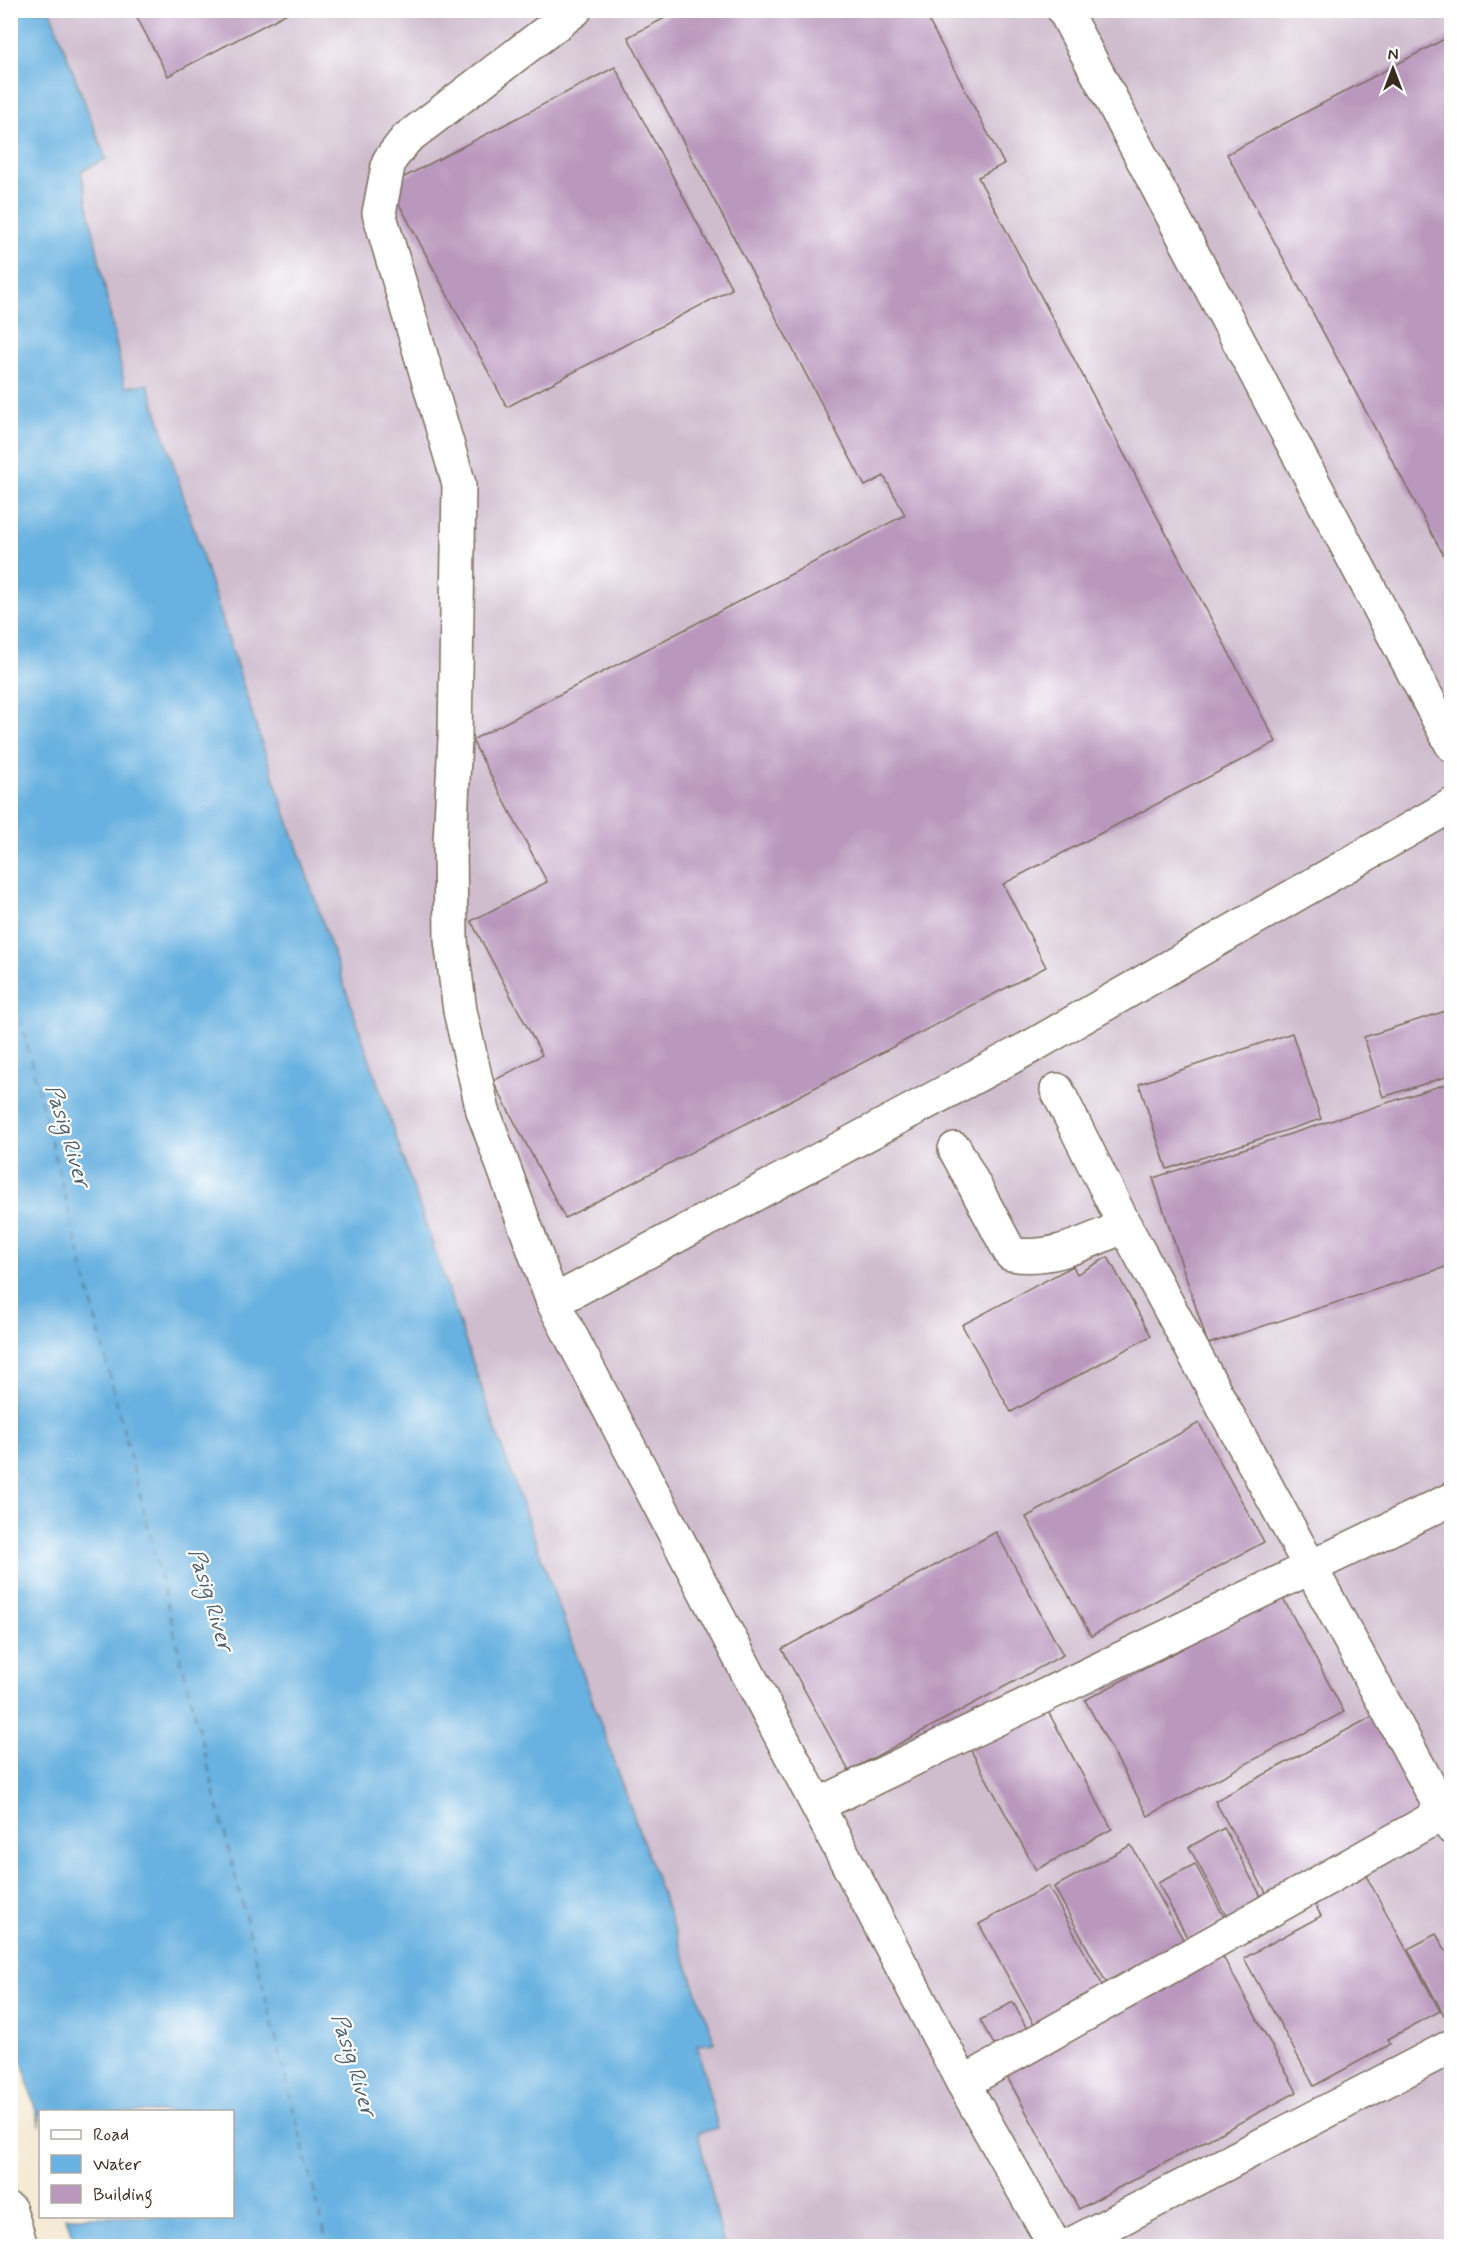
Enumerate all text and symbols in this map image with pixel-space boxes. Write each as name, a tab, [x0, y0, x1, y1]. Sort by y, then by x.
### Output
north arrow	[1363, 39, 1423, 99]
text: N	[1388, 45, 1398, 66]
water label: Pasig River	[36, 1081, 97, 1194]
water label: Pasig River	[179, 1545, 240, 1658]
water label: Pasig River	[322, 2010, 383, 2123]
legend	[39, 2110, 234, 2218]
text: Road	[93, 2123, 129, 2147]
text: Water	[93, 2153, 142, 2177]
text: Building	[93, 2183, 153, 2209]

